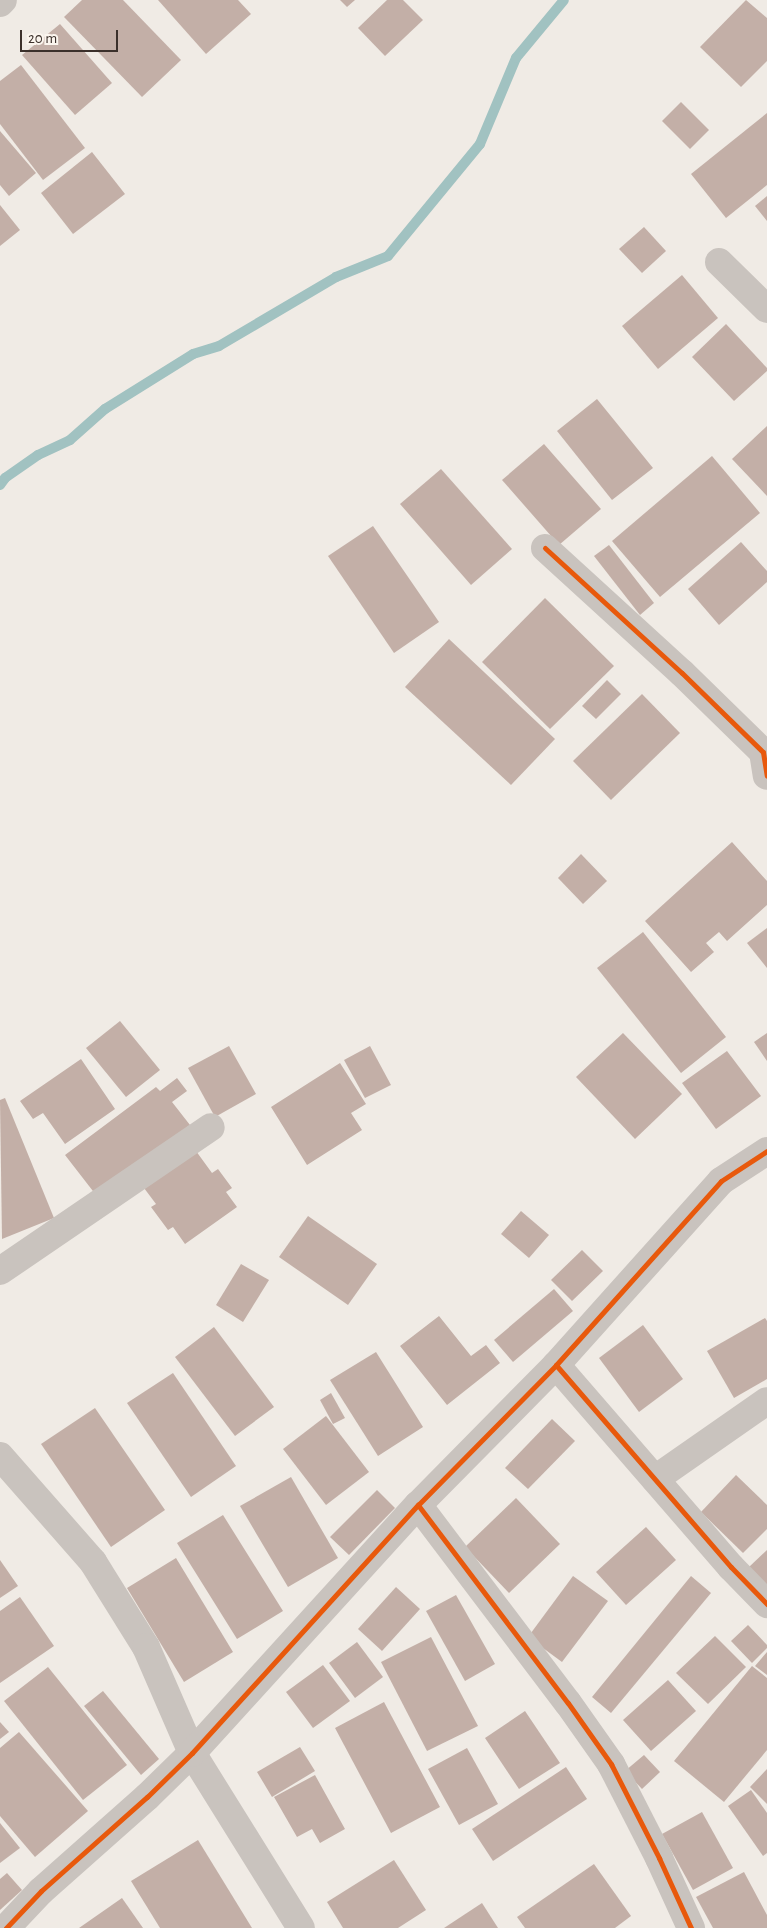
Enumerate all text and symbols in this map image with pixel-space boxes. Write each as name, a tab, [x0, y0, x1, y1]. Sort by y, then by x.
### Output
scale bar	[22, 20, 120, 52]
text: 20 m	[28, 31, 57, 46]

